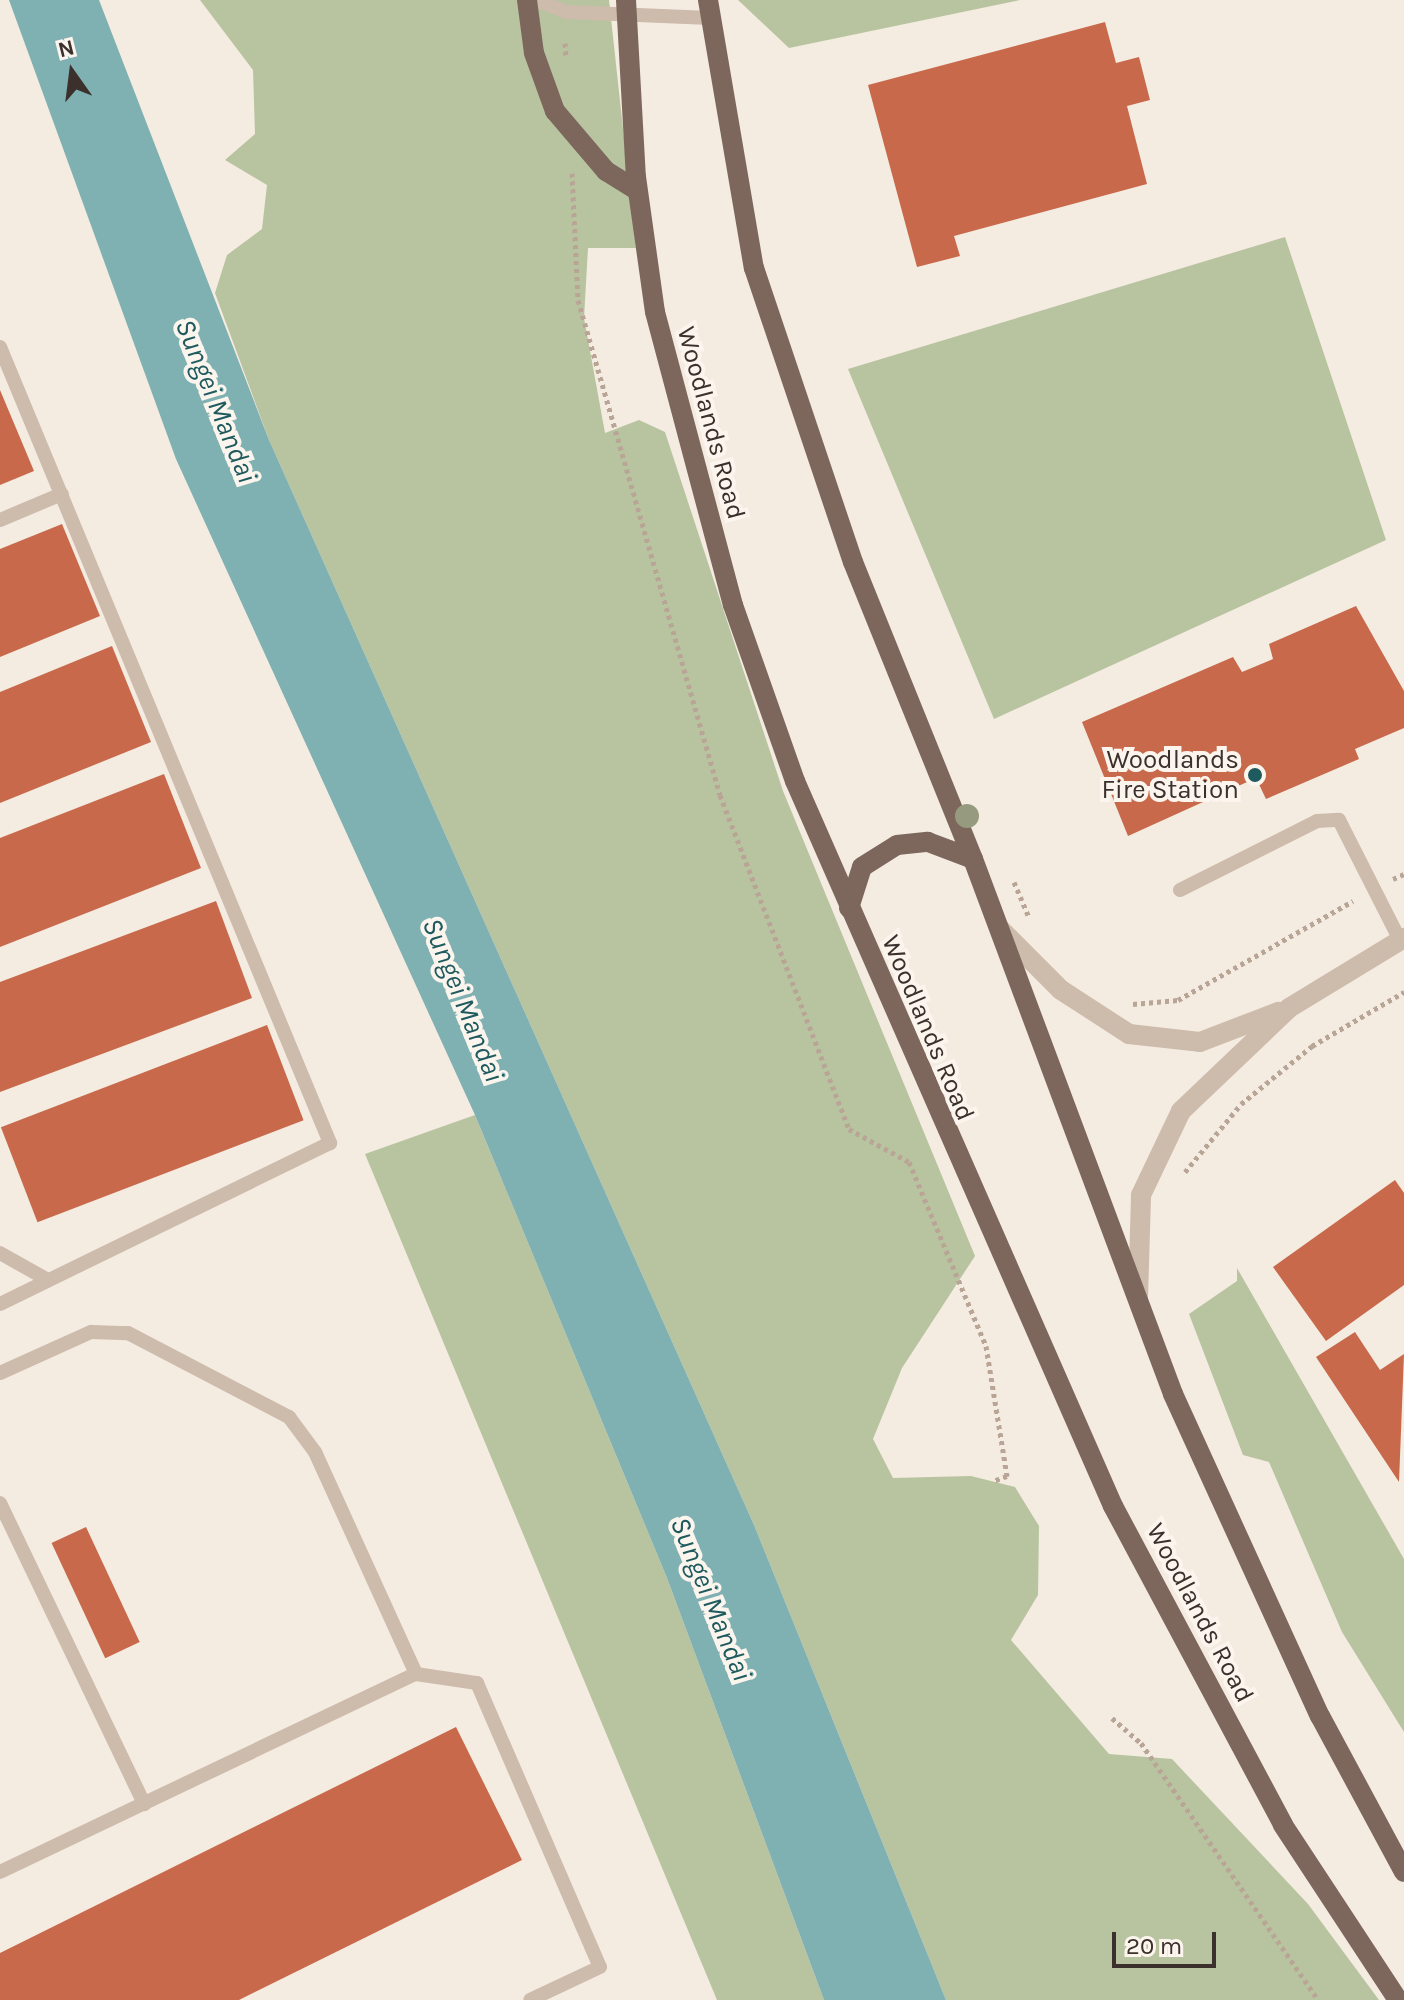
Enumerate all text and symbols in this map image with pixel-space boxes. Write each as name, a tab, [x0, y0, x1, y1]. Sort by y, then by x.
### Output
north arrow	[32, 32, 112, 112]
text: N	[55, 34, 77, 63]
water label: Sungei Mandai	[168, 314, 264, 488]
street label: Woodlands Road	[670, 323, 752, 523]
place label: Woodlands Fire Station	[1101, 744, 1239, 806]
marker: Woodlands Fire Station	[1246, 766, 1264, 784]
water label: Sungei Mandai	[415, 913, 511, 1087]
street label: Woodlands Road	[875, 930, 981, 1126]
water label: Sungei Mandai	[663, 1512, 759, 1686]
street label: Woodlands Road	[1140, 1518, 1260, 1708]
scale bar	[1116, 1916, 1220, 1966]
text: 20 m	[1126, 1932, 1182, 1960]

